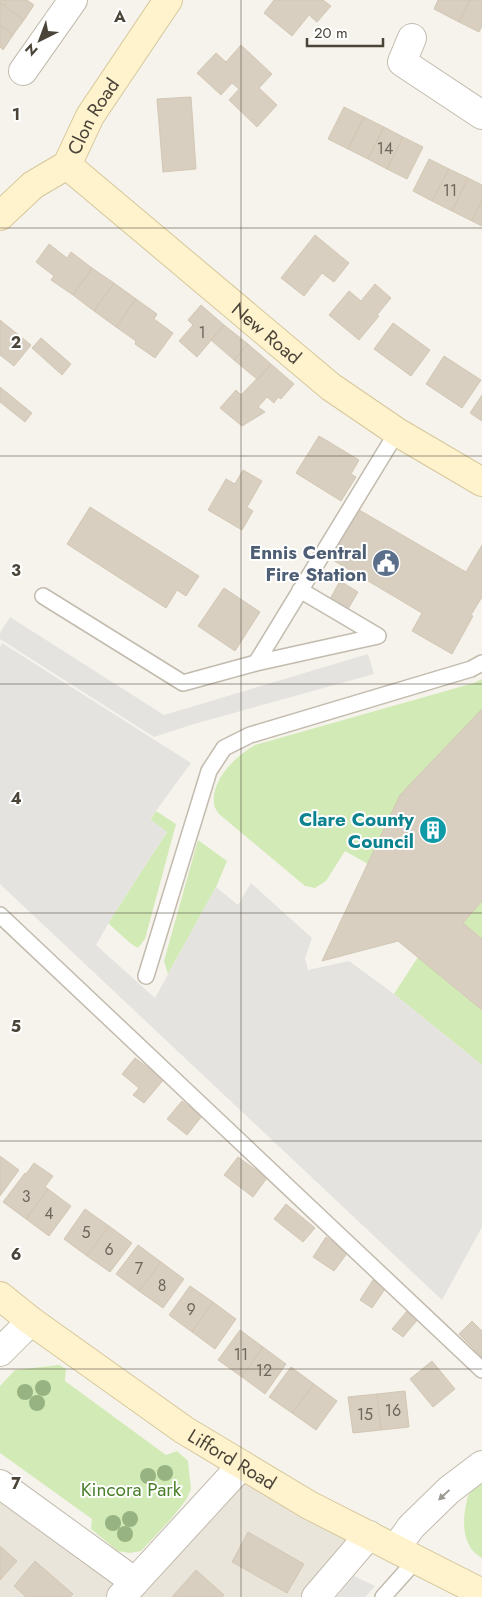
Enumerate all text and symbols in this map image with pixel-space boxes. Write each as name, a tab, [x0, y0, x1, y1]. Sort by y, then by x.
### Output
text: A	[113, 5, 126, 28]
north arrow	[15, 15, 65, 65]
scale bar	[307, 15, 383, 47]
text: 20 m	[314, 22, 348, 44]
text: N	[20, 39, 42, 61]
street label: Clon Road	[61, 73, 126, 159]
text: 1	[12, 103, 20, 126]
house number: 14	[377, 137, 393, 160]
house number: 11	[443, 179, 457, 202]
street label: New Road	[226, 296, 307, 371]
house number: 1	[198, 321, 206, 344]
text: 2	[11, 331, 21, 354]
place label: Ennis Central Fire Station	[250, 539, 367, 588]
public building icon: Ennis Central Fire Station	[371, 548, 401, 578]
text: 3	[11, 559, 21, 582]
text: 4	[10, 787, 22, 810]
place label: Clare County Council	[299, 806, 415, 855]
building icon: Clare County Council	[418, 815, 448, 845]
text: 5	[11, 1015, 21, 1038]
house number: 3	[22, 1185, 31, 1208]
house number: 4	[44, 1202, 54, 1225]
house number: 5	[81, 1221, 91, 1244]
house number: 6	[104, 1238, 114, 1261]
text: 6	[11, 1243, 21, 1266]
house number: 7	[135, 1257, 144, 1280]
house number: 8	[158, 1274, 166, 1297]
house number: 9	[186, 1298, 196, 1321]
house number: 11	[234, 1343, 248, 1366]
house number: 12	[256, 1359, 272, 1382]
house number: 16	[385, 1399, 401, 1422]
house number: 15	[357, 1403, 373, 1426]
street label: Lifford Road	[183, 1422, 281, 1496]
text: 7	[11, 1472, 21, 1495]
park label: Kincora Park	[81, 1476, 182, 1503]
one-way arrow	[438, 1489, 450, 1501]

